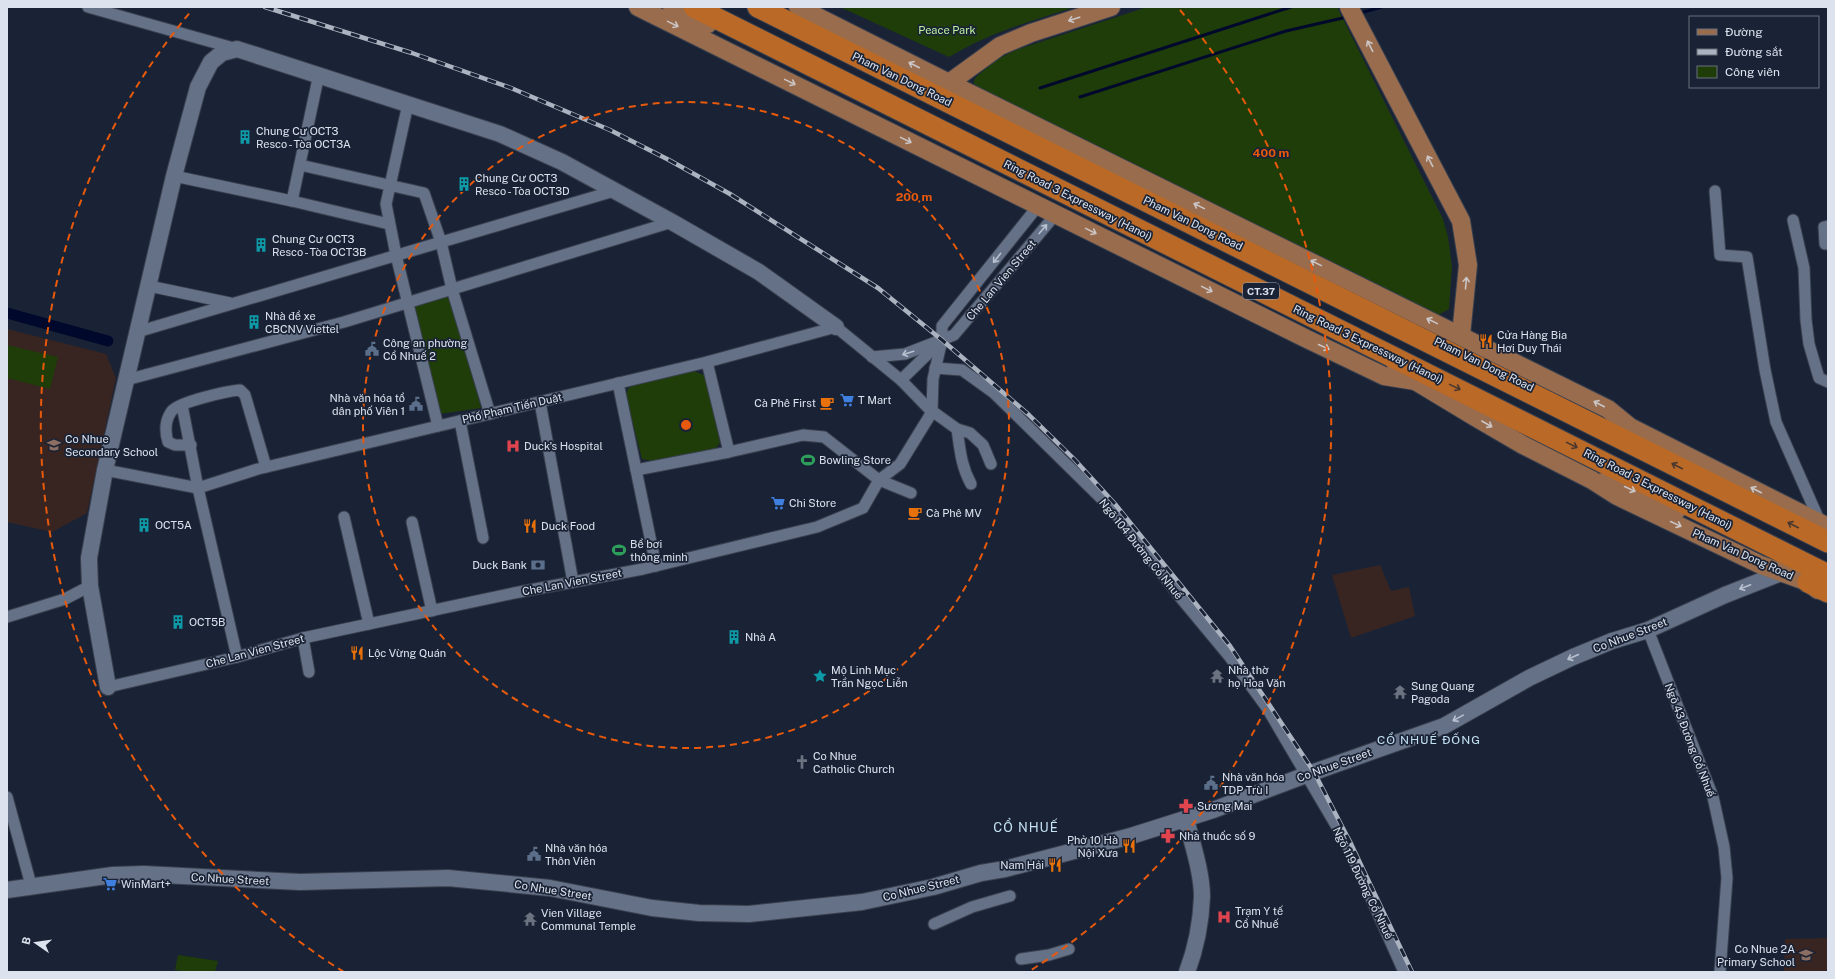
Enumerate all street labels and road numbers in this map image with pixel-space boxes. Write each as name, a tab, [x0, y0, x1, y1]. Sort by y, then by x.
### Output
street label: Pham Van Dong Road	[850, 50, 954, 108]
street label: Ring Road 3 Expressway (Hanoi)	[1002, 157, 1154, 243]
street label: Pham Van Dong Road	[1141, 194, 1245, 252]
street label: Che Lan Vien Street	[964, 237, 1038, 323]
road number: CT.37	[1243, 283, 1279, 299]
street label: Ring Road 3 Expressway (Hanoi)	[1291, 303, 1445, 385]
street label: Pham Van Dong Road	[1432, 335, 1536, 393]
street label: Phố Phạm Tiến Duật	[461, 391, 563, 425]
street label: Ring Road 3 Expressway (Hanoi)	[1582, 446, 1734, 532]
street label: Ngõ 104 Đường Cổ Nhuế	[1097, 497, 1185, 601]
street label: Pham Van Dong Road	[1691, 526, 1795, 582]
street label: Che Lan Vien Street	[521, 566, 623, 598]
street label: Co Nhue Street	[1591, 615, 1669, 655]
street label: Che Lan Vien Street	[205, 632, 305, 670]
street label: Ngõ 43 Đường Cổ Nhuế	[1663, 681, 1717, 799]
street label: Co Nhue Street	[1295, 746, 1373, 784]
street label: Ngõ 119 Đường Cổ Nhuế	[1331, 825, 1395, 941]
street label: Co Nhue Street	[191, 871, 269, 887]
street label: Co Nhue Street	[882, 873, 960, 903]
street label: Co Nhue Street	[513, 878, 593, 902]

